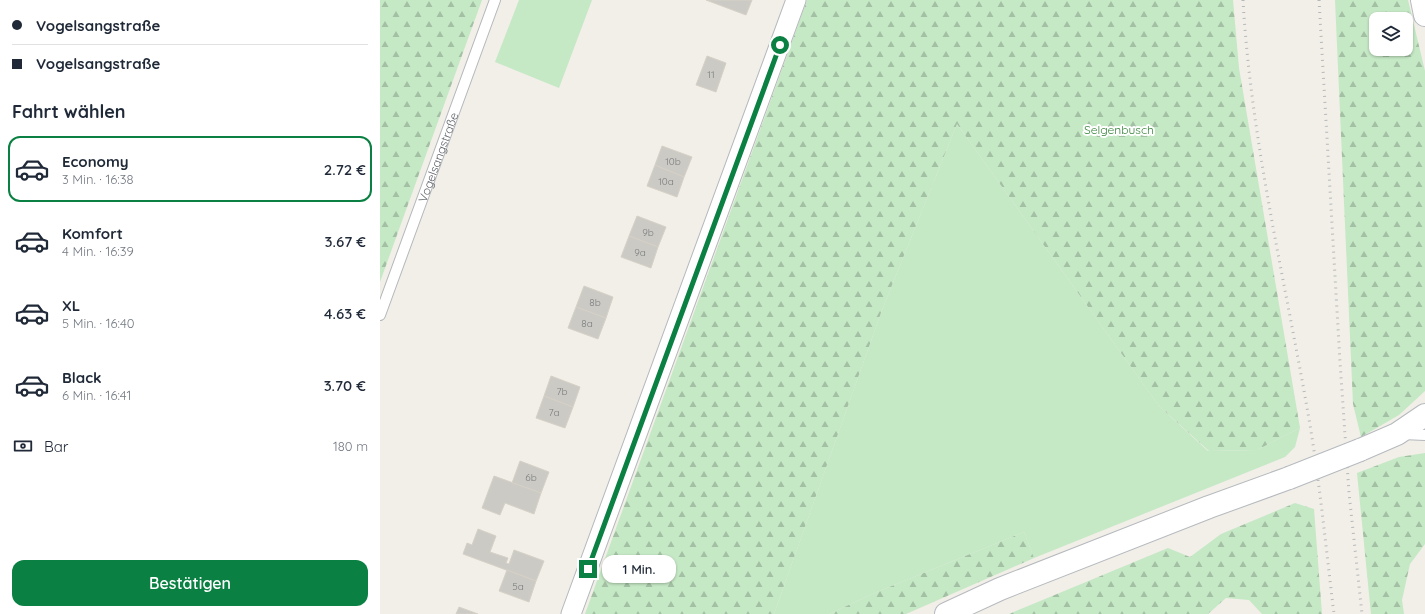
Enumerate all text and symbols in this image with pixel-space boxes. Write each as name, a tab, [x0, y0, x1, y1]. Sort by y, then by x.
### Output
map controls	[1369, 12, 1413, 56]
button: layers	[1369, 12, 1413, 56]
text: Vogelsangstraße	[36, 16, 160, 35]
route start	[771, 36, 789, 54]
text: Vogelsangstraße	[36, 54, 160, 73]
house number: 11	[707, 68, 715, 81]
text: Fahrt wählen	[12, 100, 126, 123]
street label: Vogelsangstraße	[414, 110, 461, 204]
park label: Selgenbusch	[1084, 122, 1154, 137]
icon: car	[14, 151, 50, 187]
text: Economy	[62, 152, 129, 171]
house number: 10b	[665, 155, 681, 168]
text: 2.72 €	[324, 160, 366, 179]
text: 3 Min. · 16:38	[62, 171, 133, 187]
house number: 10a	[658, 175, 674, 188]
icon: car	[14, 223, 50, 259]
text: Komfort	[62, 224, 123, 243]
house number: 9b	[642, 226, 654, 239]
text: 3.67 €	[325, 232, 366, 251]
text: 4 Min. · 16:39	[62, 243, 134, 259]
house number: 9a	[634, 246, 646, 259]
icon: car	[14, 295, 50, 331]
text: XL	[62, 296, 80, 315]
house number: 8b	[589, 296, 601, 309]
text: 4.63 €	[324, 304, 366, 323]
text: 5 Min. · 16:40	[62, 315, 135, 331]
house number: 8a	[581, 317, 593, 330]
icon: car	[14, 367, 50, 403]
text: Black	[62, 368, 102, 387]
text: 3.70 €	[324, 376, 366, 395]
house number: 7b	[556, 385, 568, 398]
text: 6 Min. · 16:41	[62, 387, 131, 403]
house number: 7a	[548, 406, 560, 419]
icon: cash	[12, 435, 34, 457]
text: Bar	[44, 437, 69, 456]
text: 180 m	[333, 438, 368, 454]
house number: 6b	[525, 471, 537, 484]
callout: 1 Min.	[602, 555, 676, 583]
button: Bestätigen	[12, 560, 368, 606]
route end	[579, 560, 597, 578]
text: 1 Min.	[623, 561, 655, 577]
house number: 5a	[512, 580, 524, 593]

